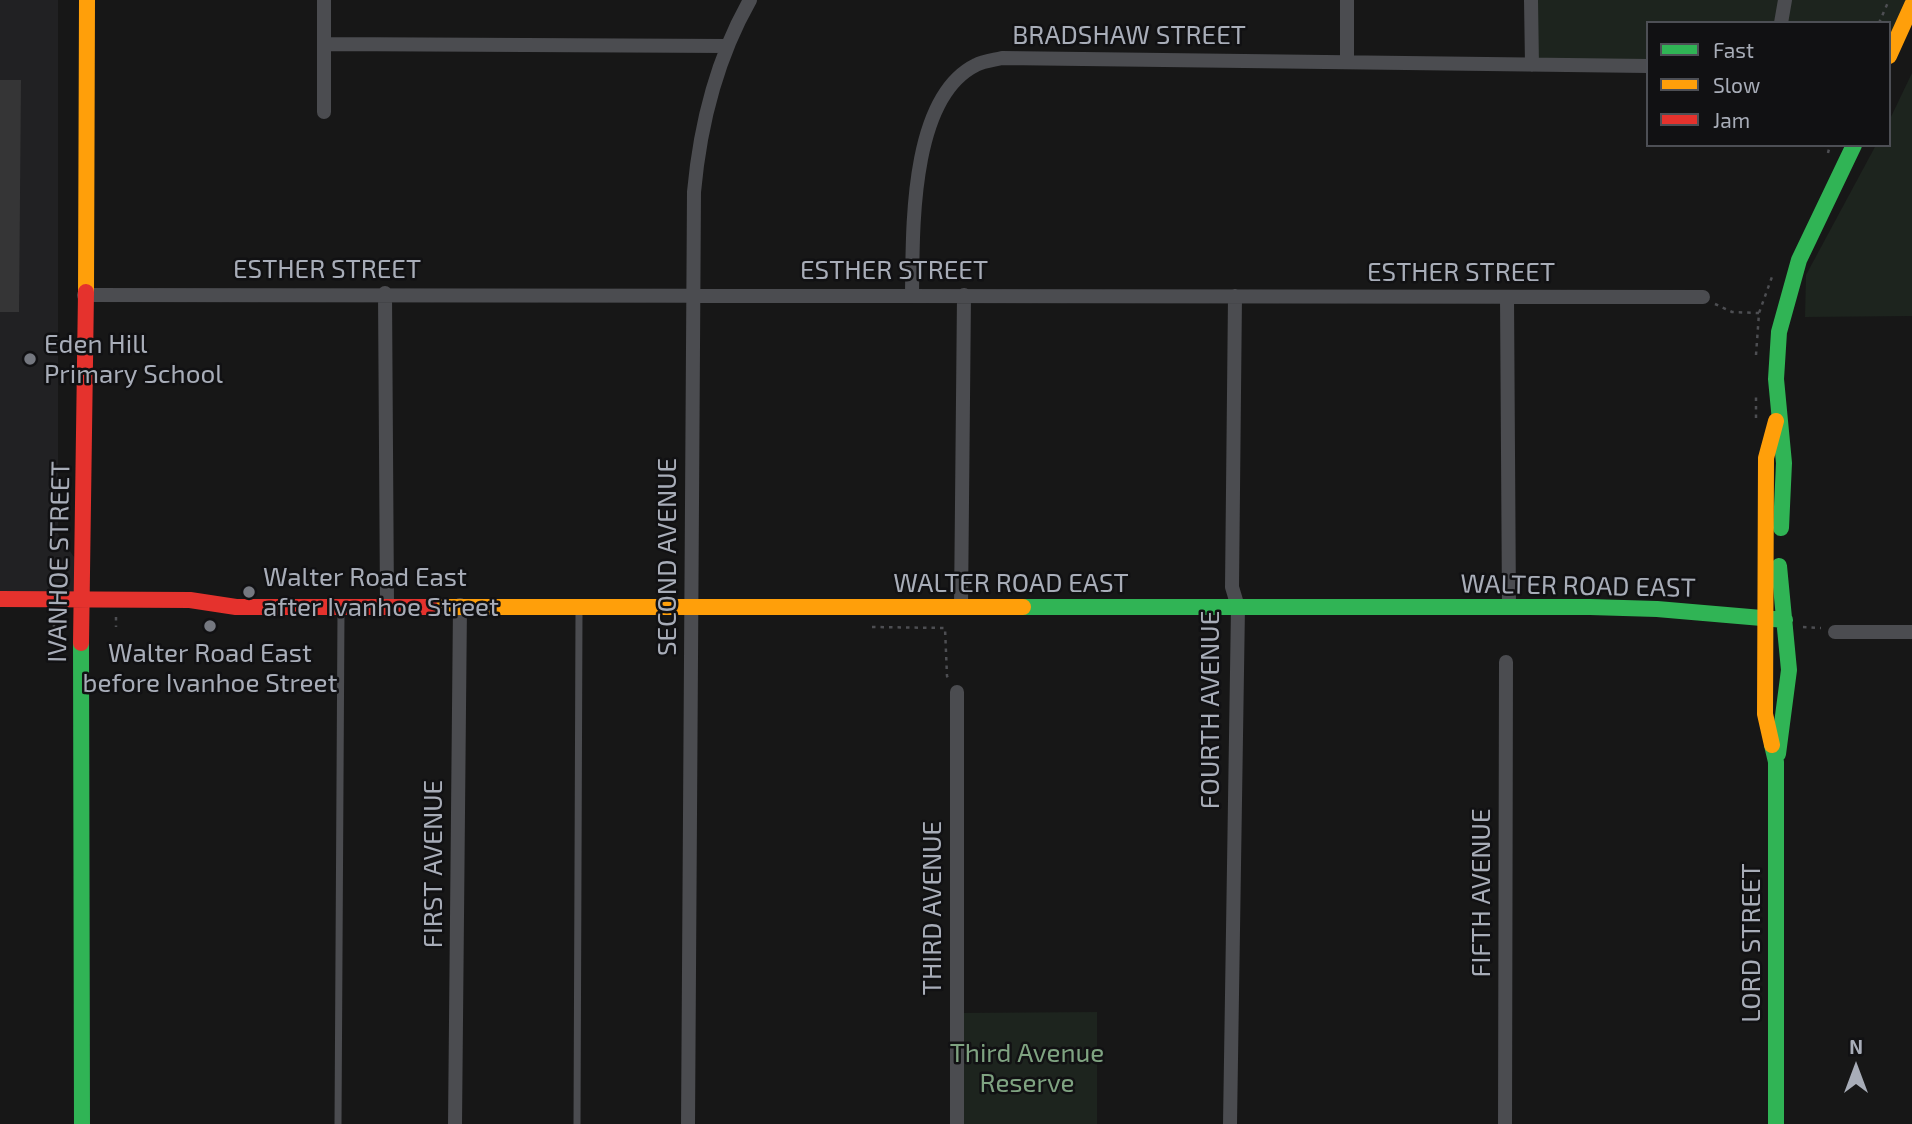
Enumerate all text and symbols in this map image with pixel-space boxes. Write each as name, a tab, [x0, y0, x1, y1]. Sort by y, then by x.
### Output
street label: BRADSHAW STREET	[1012, 19, 1246, 51]
legend	[1646, 21, 1891, 147]
text: Fast	[1713, 37, 1754, 62]
text: Slow	[1713, 72, 1760, 97]
text: Jam	[1713, 107, 1750, 132]
street label: ESTHER STREET	[233, 253, 421, 285]
street label: ESTHER STREET	[800, 254, 988, 286]
street label: ESTHER STREET	[1367, 256, 1555, 288]
place label: Eden Hill Primary School	[44, 328, 223, 390]
marker: Eden Hill Primary School	[22, 351, 38, 367]
street label: SECOND AVENUE	[651, 458, 683, 656]
street label: IVANHOE STREET	[42, 461, 76, 663]
place label: Walter Road East after Ivanhoe Street	[263, 561, 499, 622]
street label: WALTER ROAD EAST	[893, 567, 1129, 599]
street label: WALTER ROAD EAST	[1460, 568, 1696, 604]
marker: Walter Road East after Ivanhoe Street	[241, 584, 257, 600]
street label: FOURTH AVENUE	[1194, 611, 1226, 809]
marker: Walter Road East before Ivanhoe Street	[202, 618, 218, 634]
place label: Walter Road East before Ivanhoe Street	[83, 637, 337, 698]
street label: FIRST AVENUE	[417, 780, 449, 948]
street label: FIFTH AVENUE	[1465, 809, 1497, 977]
street label: THIRD AVENUE	[916, 821, 948, 995]
street label: LORD STREET	[1735, 863, 1767, 1023]
north arrow	[1821, 1033, 1891, 1103]
text: N	[1849, 1035, 1863, 1058]
park label: Third Avenue Reserve	[950, 1037, 1104, 1098]

